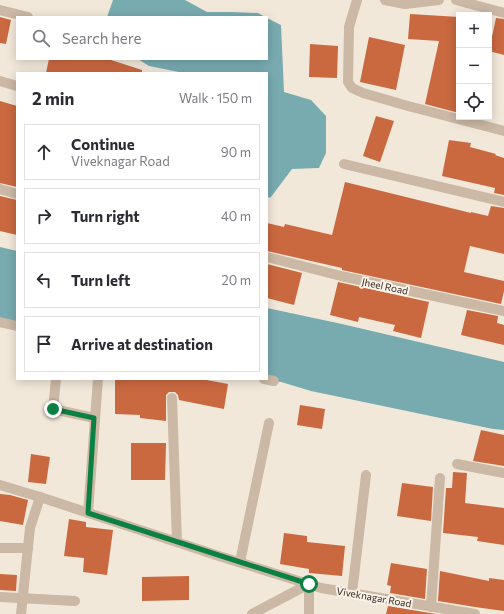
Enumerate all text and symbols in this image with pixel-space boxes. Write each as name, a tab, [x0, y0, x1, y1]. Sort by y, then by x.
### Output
map controls	[456, 12, 492, 120]
button: +	[456, 12, 492, 48]
search box	[16, 16, 268, 60]
icon: search	[30, 27, 52, 49]
text: Search here	[62, 29, 141, 47]
button: −	[456, 48, 492, 84]
button: locate	[456, 84, 492, 120]
text: 2 min	[32, 88, 74, 109]
text: Walk · 150 m	[179, 90, 252, 106]
text: Continue	[71, 135, 135, 153]
icon: ahead	[33, 141, 55, 163]
text: 90 m	[221, 144, 251, 160]
text: Viveknagar Road	[71, 153, 170, 169]
icon: right	[33, 205, 55, 227]
text: Turn right	[71, 207, 140, 225]
text: 40 m	[221, 208, 251, 224]
icon: left	[33, 269, 55, 291]
text: Turn left	[71, 271, 130, 289]
text: 20 m	[222, 272, 251, 288]
street label: Jheel Road	[361, 275, 409, 297]
icon: arrive	[33, 333, 55, 355]
text: Arrive at destination	[71, 335, 213, 353]
route end	[44, 400, 62, 418]
route start	[300, 575, 318, 593]
street label: Viveknagar Road	[336, 585, 413, 610]

